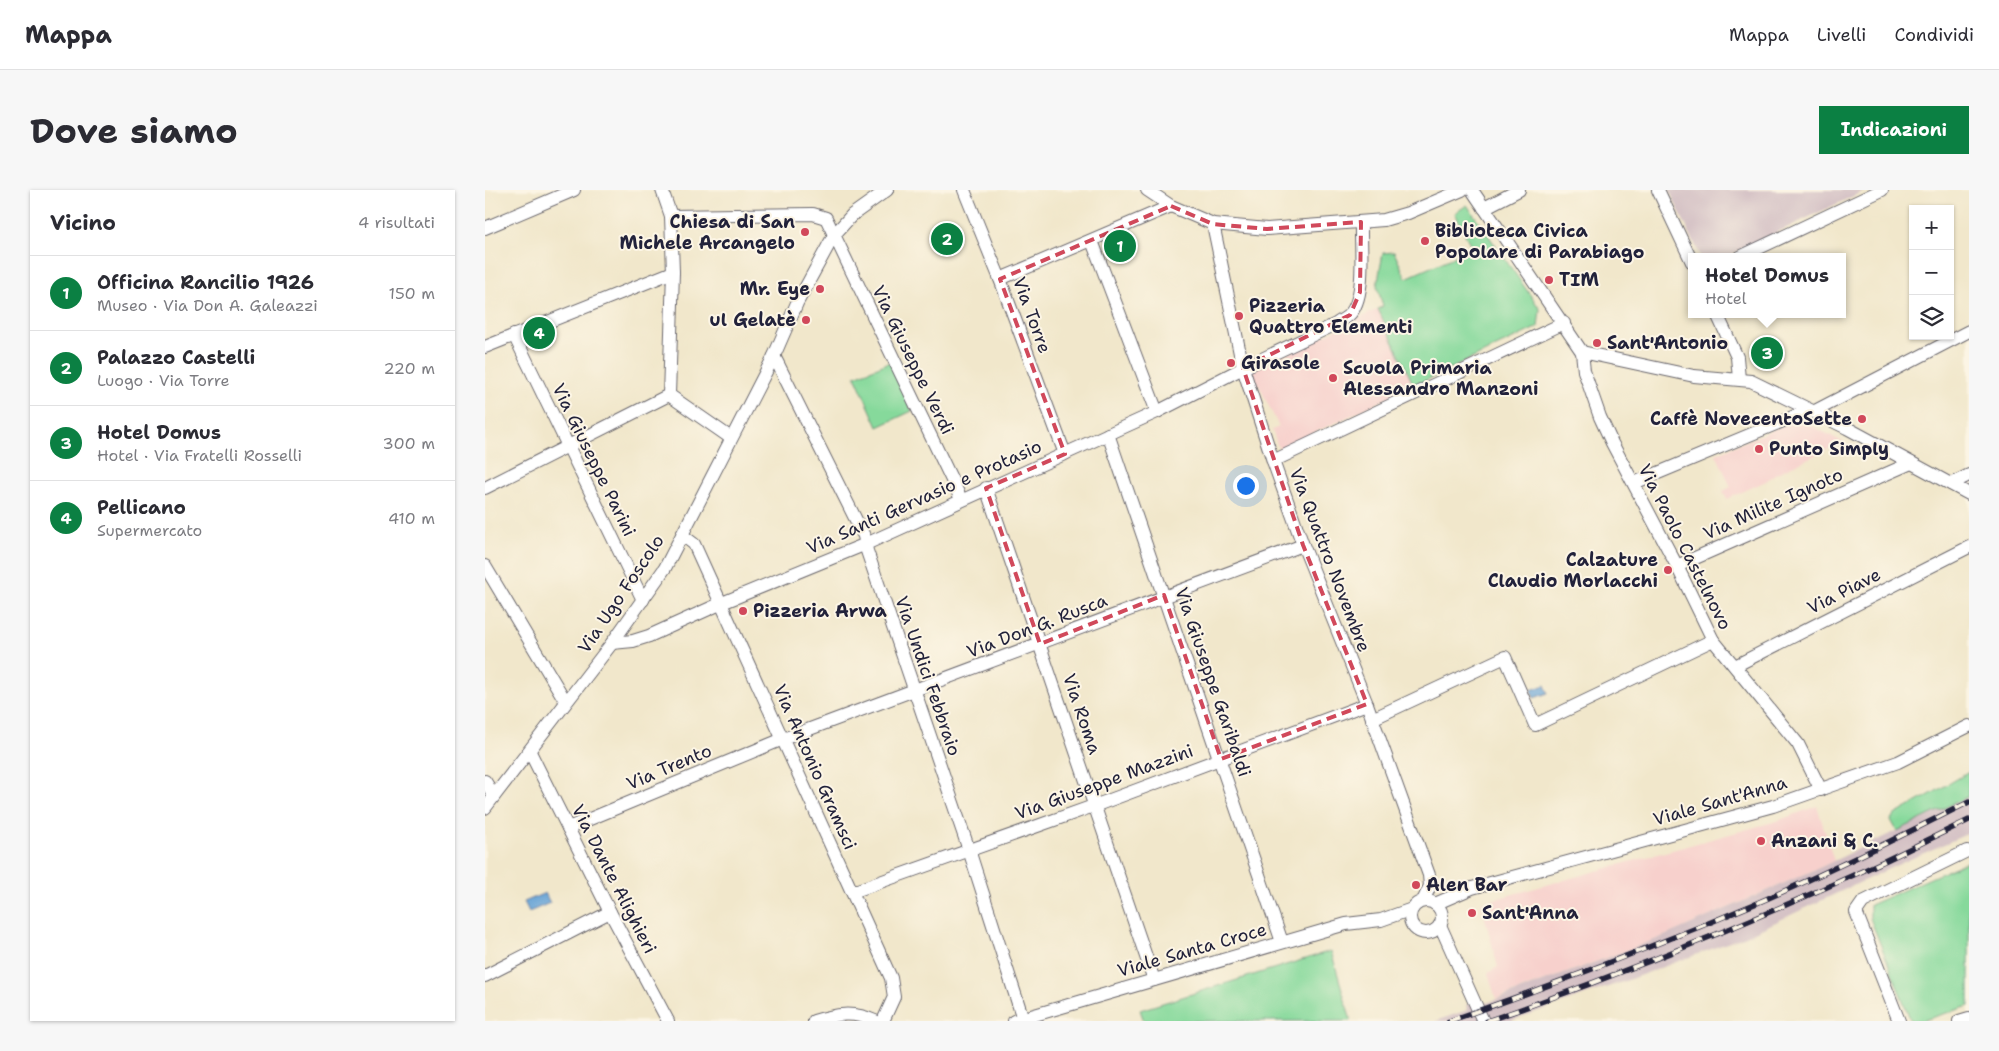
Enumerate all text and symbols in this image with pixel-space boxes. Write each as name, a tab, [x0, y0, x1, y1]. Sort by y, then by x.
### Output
text: Mappa	[25, 19, 112, 51]
text: Mappa	[1729, 23, 1789, 47]
text: Livelli	[1817, 23, 1866, 47]
text: Condividi	[1894, 23, 1974, 47]
button: Indicazioni	[1819, 106, 1969, 154]
text: Dove siamo	[30, 107, 238, 154]
map controls	[1909, 205, 1954, 340]
button: +	[1909, 205, 1954, 250]
text: Vicino	[50, 209, 116, 237]
place label: Chiesa di San Michele Arcangelo	[620, 210, 795, 255]
text: 4 risultati	[358, 212, 435, 233]
place label: Biblioteca Civica Popolare di Parabiago	[1435, 219, 1644, 264]
pin: 2	[931, 220, 963, 258]
marker: Chiesa di San Michele Arcangelo	[799, 226, 811, 238]
pin: 1	[1104, 227, 1136, 265]
marker: Biblioteca Civica Popolare di Parabiago	[1419, 235, 1431, 247]
button: −	[1909, 250, 1954, 295]
popup	[1688, 253, 1846, 318]
text: Hotel Domus	[1705, 263, 1829, 288]
place label: TIM	[1559, 268, 1599, 292]
text: Officina Rancilio 1926	[97, 270, 314, 295]
street label: Via Torre	[1007, 273, 1057, 357]
marker: TIM	[1543, 274, 1555, 286]
place label: Mr. Eye	[740, 277, 810, 301]
street label: Via Giuseppe Verdi	[866, 281, 960, 439]
text: 1	[62, 283, 70, 304]
text: 150 m	[388, 283, 435, 304]
marker: Mr. Eye	[814, 283, 826, 295]
text: Hotel	[1705, 288, 1746, 309]
place label: Pizzeria Quattro Elementi	[1249, 294, 1412, 339]
text: Museo · Via Don A. Galeazzi	[97, 295, 318, 316]
button: layers	[1909, 295, 1954, 340]
place label: ul Gelatè	[709, 308, 796, 332]
marker: Pizzeria Quattro Elementi	[1233, 310, 1245, 322]
pin: 4	[523, 314, 555, 352]
marker: ul Gelatè	[800, 314, 812, 326]
place label: Sant'Antonio	[1607, 331, 1728, 355]
pin: 3	[1751, 334, 1783, 372]
marker: Sant'Antonio	[1591, 337, 1603, 349]
text: Palazzo Castelli	[97, 345, 255, 370]
place label: Girasole	[1241, 351, 1320, 375]
place label: Scuola Primaria Alessandro Manzoni	[1343, 356, 1538, 401]
marker: Girasole	[1225, 357, 1237, 369]
text: 2	[60, 358, 72, 379]
text: 220 m	[383, 358, 435, 379]
text: Luogo · Via Torre	[97, 370, 230, 391]
marker: Scuola Primaria Alessandro Manzoni	[1327, 372, 1339, 384]
street label: Via Giuseppe Parini	[546, 379, 642, 541]
place label: Caffè NovecentoSette	[1650, 407, 1852, 431]
marker: Caffè NovecentoSette	[1856, 413, 1868, 425]
text: Hotel Domus	[97, 420, 221, 445]
text: 3	[60, 433, 72, 454]
text: 300 m	[383, 433, 435, 454]
street label: Via Santi Gervasio e Protasio	[803, 434, 1045, 560]
place label: Punto Simply	[1769, 437, 1889, 461]
marker: Punto Simply	[1753, 443, 1765, 455]
text: Hotel · Via Fratelli Rosselli	[97, 445, 302, 466]
street label: Via Paolo Castelnovo	[1633, 460, 1737, 634]
street label: Via Milite Ignoto	[1699, 462, 1847, 546]
street label: Via Quattro Novembre	[1284, 464, 1376, 656]
your location	[1233, 473, 1259, 499]
text: Pellicano	[97, 495, 186, 520]
text: 4	[60, 508, 72, 529]
text: 410 m	[388, 508, 435, 529]
text: Supermercato	[97, 520, 202, 541]
street label: Via Ugo Foscolo	[572, 530, 670, 658]
place label: Calzature Claudio Morlacchi	[1488, 548, 1658, 593]
street label: Via Piave	[1803, 562, 1885, 620]
marker: Calzature Claudio Morlacchi	[1662, 564, 1674, 576]
street label: Via Giuseppe Garibaldi	[1169, 584, 1257, 780]
street label: Via Don G. Rusca	[963, 588, 1111, 664]
street label: Via Undici Febbraio	[889, 593, 967, 759]
place label: Pizzeria Arwa	[753, 599, 888, 623]
marker: Pizzeria Arwa	[737, 605, 749, 617]
street label: Via Roma	[1057, 670, 1107, 758]
street label: Via Antonio Gramsci	[768, 680, 862, 854]
street label: Via Trento	[623, 738, 715, 796]
street label: Via Giuseppe Mazzini	[1012, 739, 1196, 825]
street label: Viale Sant'Anna	[1650, 770, 1790, 832]
street label: Via Dante Alighieri	[566, 800, 662, 958]
place label: Anzani & C.	[1771, 829, 1878, 853]
marker: Anzani & C.	[1755, 835, 1767, 847]
place label: Alen Bar	[1426, 873, 1508, 897]
marker: Alen Bar	[1410, 879, 1422, 891]
place label: Sant'Anna	[1482, 901, 1579, 925]
marker: Sant'Anna	[1466, 907, 1478, 919]
street label: Viale Santa Croce	[1115, 917, 1269, 983]

